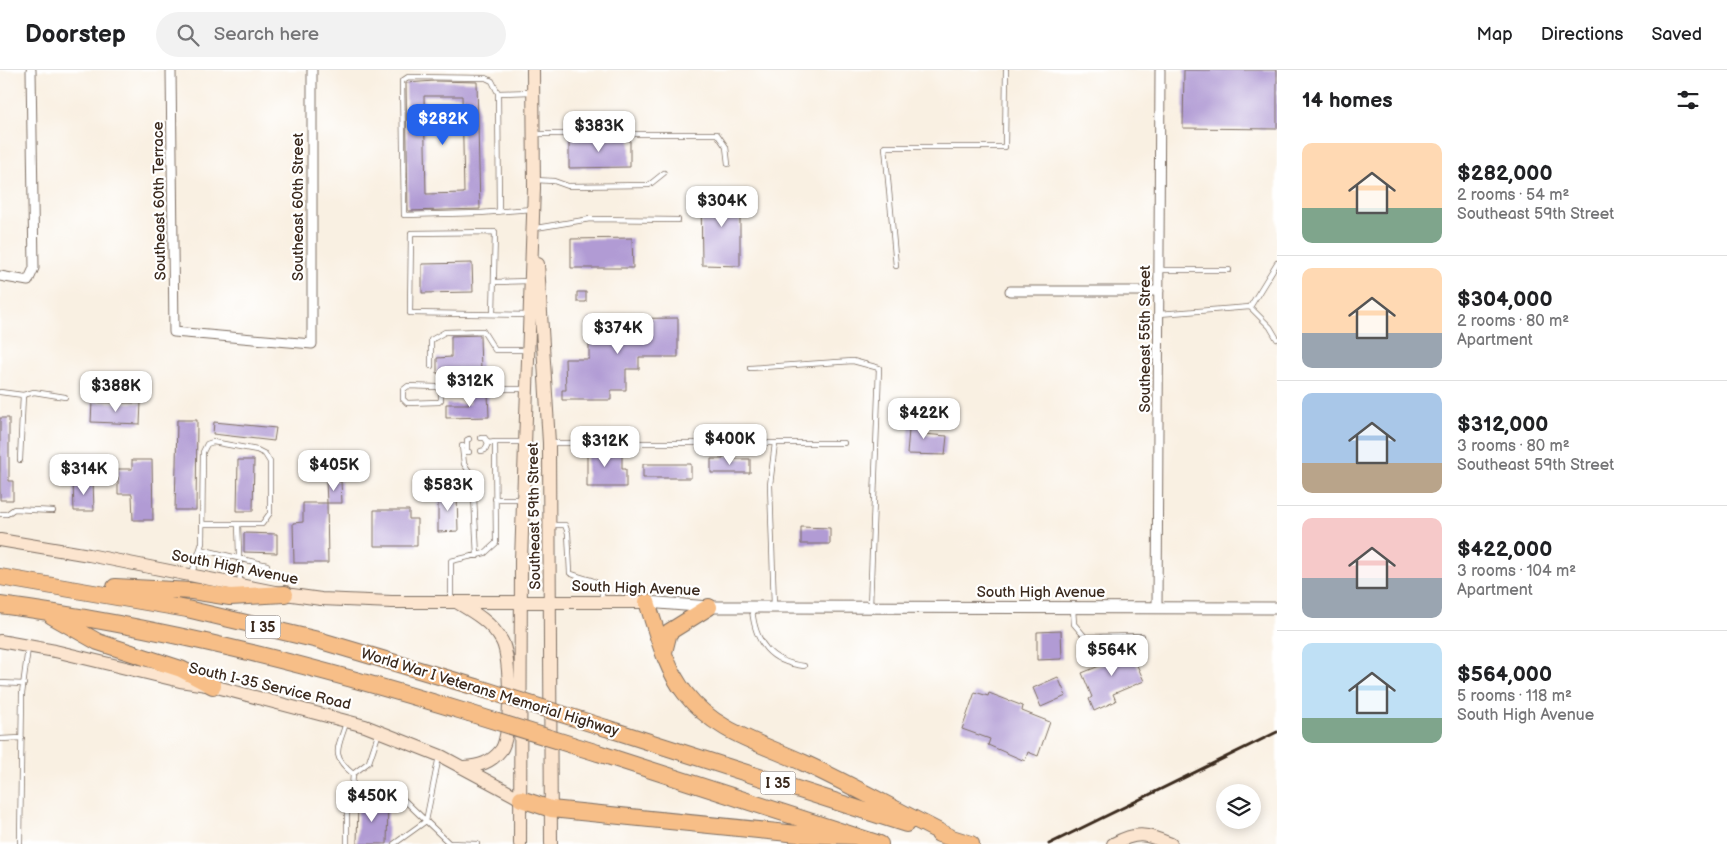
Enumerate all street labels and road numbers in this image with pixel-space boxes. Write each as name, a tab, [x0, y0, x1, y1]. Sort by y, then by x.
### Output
street label: Southeast 60th Terrace	[149, 121, 170, 281]
street label: Southeast 60th Street	[289, 133, 308, 281]
street label: Southeast 55th Street	[1136, 265, 1155, 413]
street label: Southeast 59th Street	[524, 442, 545, 590]
street label: South High Avenue	[170, 546, 300, 589]
street label: South High Avenue	[571, 577, 701, 600]
street label: South High Avenue	[977, 583, 1105, 602]
road number: I 35	[246, 616, 280, 638]
street label: World War I Veterans Memorial Highway	[359, 644, 621, 741]
street label: South I-35 Service Road	[187, 659, 353, 714]
road number: I 35	[760, 771, 796, 794]

